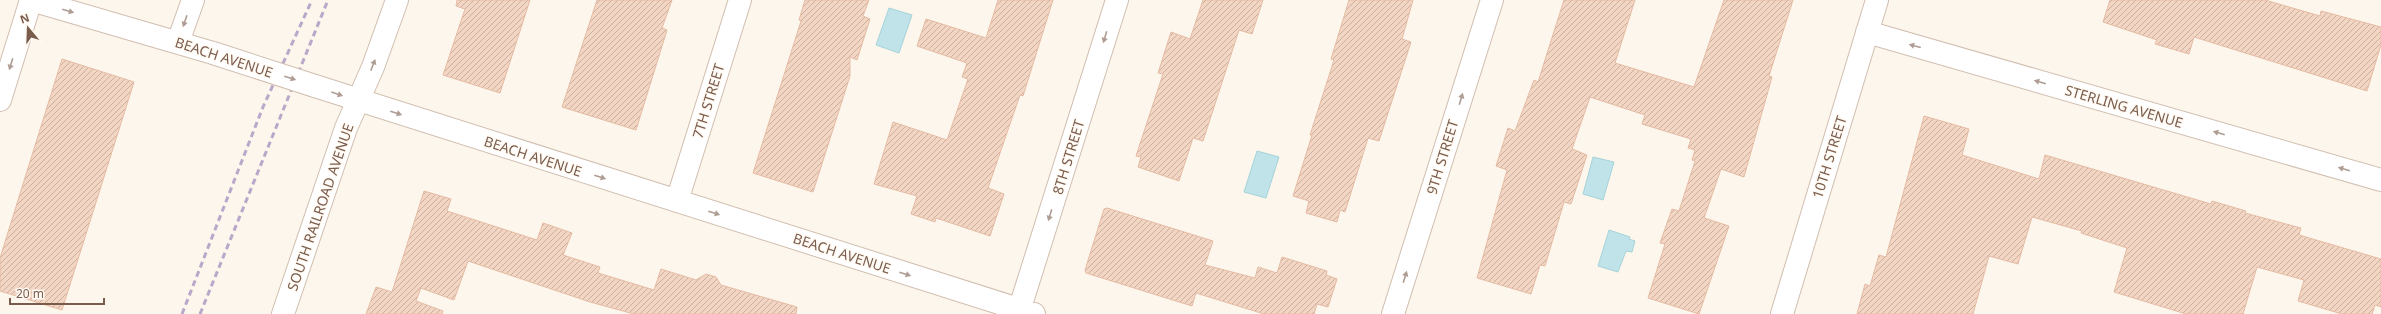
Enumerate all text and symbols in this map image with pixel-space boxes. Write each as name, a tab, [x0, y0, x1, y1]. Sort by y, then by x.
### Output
north arrow	[8, 8, 48, 48]
one-way arrow	[62, 8, 74, 14]
text: N	[18, 10, 31, 27]
one-way arrow	[182, 15, 188, 27]
street label: BEACH AVENUE	[173, 32, 275, 82]
one-way arrow	[1102, 32, 1108, 44]
one-way arrow	[1908, 43, 1920, 49]
one-way arrow	[8, 58, 14, 70]
one-way arrow	[371, 58, 377, 70]
street label: 7TH STREET	[688, 61, 728, 141]
one-way arrow	[284, 75, 296, 81]
one-way arrow	[2033, 79, 2045, 85]
street label: STERLING AVENUE	[2063, 80, 2185, 132]
one-way arrow	[331, 91, 343, 97]
one-way arrow	[1458, 93, 1464, 105]
one-way arrow	[390, 110, 402, 116]
street label: 10TH STREET	[1807, 113, 1851, 201]
street label: 8TH STREET	[1048, 117, 1088, 197]
street label: 9TH STREET	[1422, 117, 1462, 197]
street label: SOUTH RAILROAD AVENUE	[282, 121, 358, 293]
one-way arrow	[2212, 130, 2224, 136]
street label: BEACH AVENUE	[482, 131, 584, 181]
one-way arrow	[2337, 166, 2349, 172]
one-way arrow	[594, 174, 606, 180]
one-way arrow	[1046, 209, 1052, 221]
one-way arrow	[709, 210, 721, 216]
street label: BEACH AVENUE	[791, 228, 893, 278]
one-way arrow	[1402, 270, 1408, 282]
one-way arrow	[899, 271, 911, 277]
scale bar	[10, 280, 104, 306]
text: 20 m	[16, 285, 44, 302]

